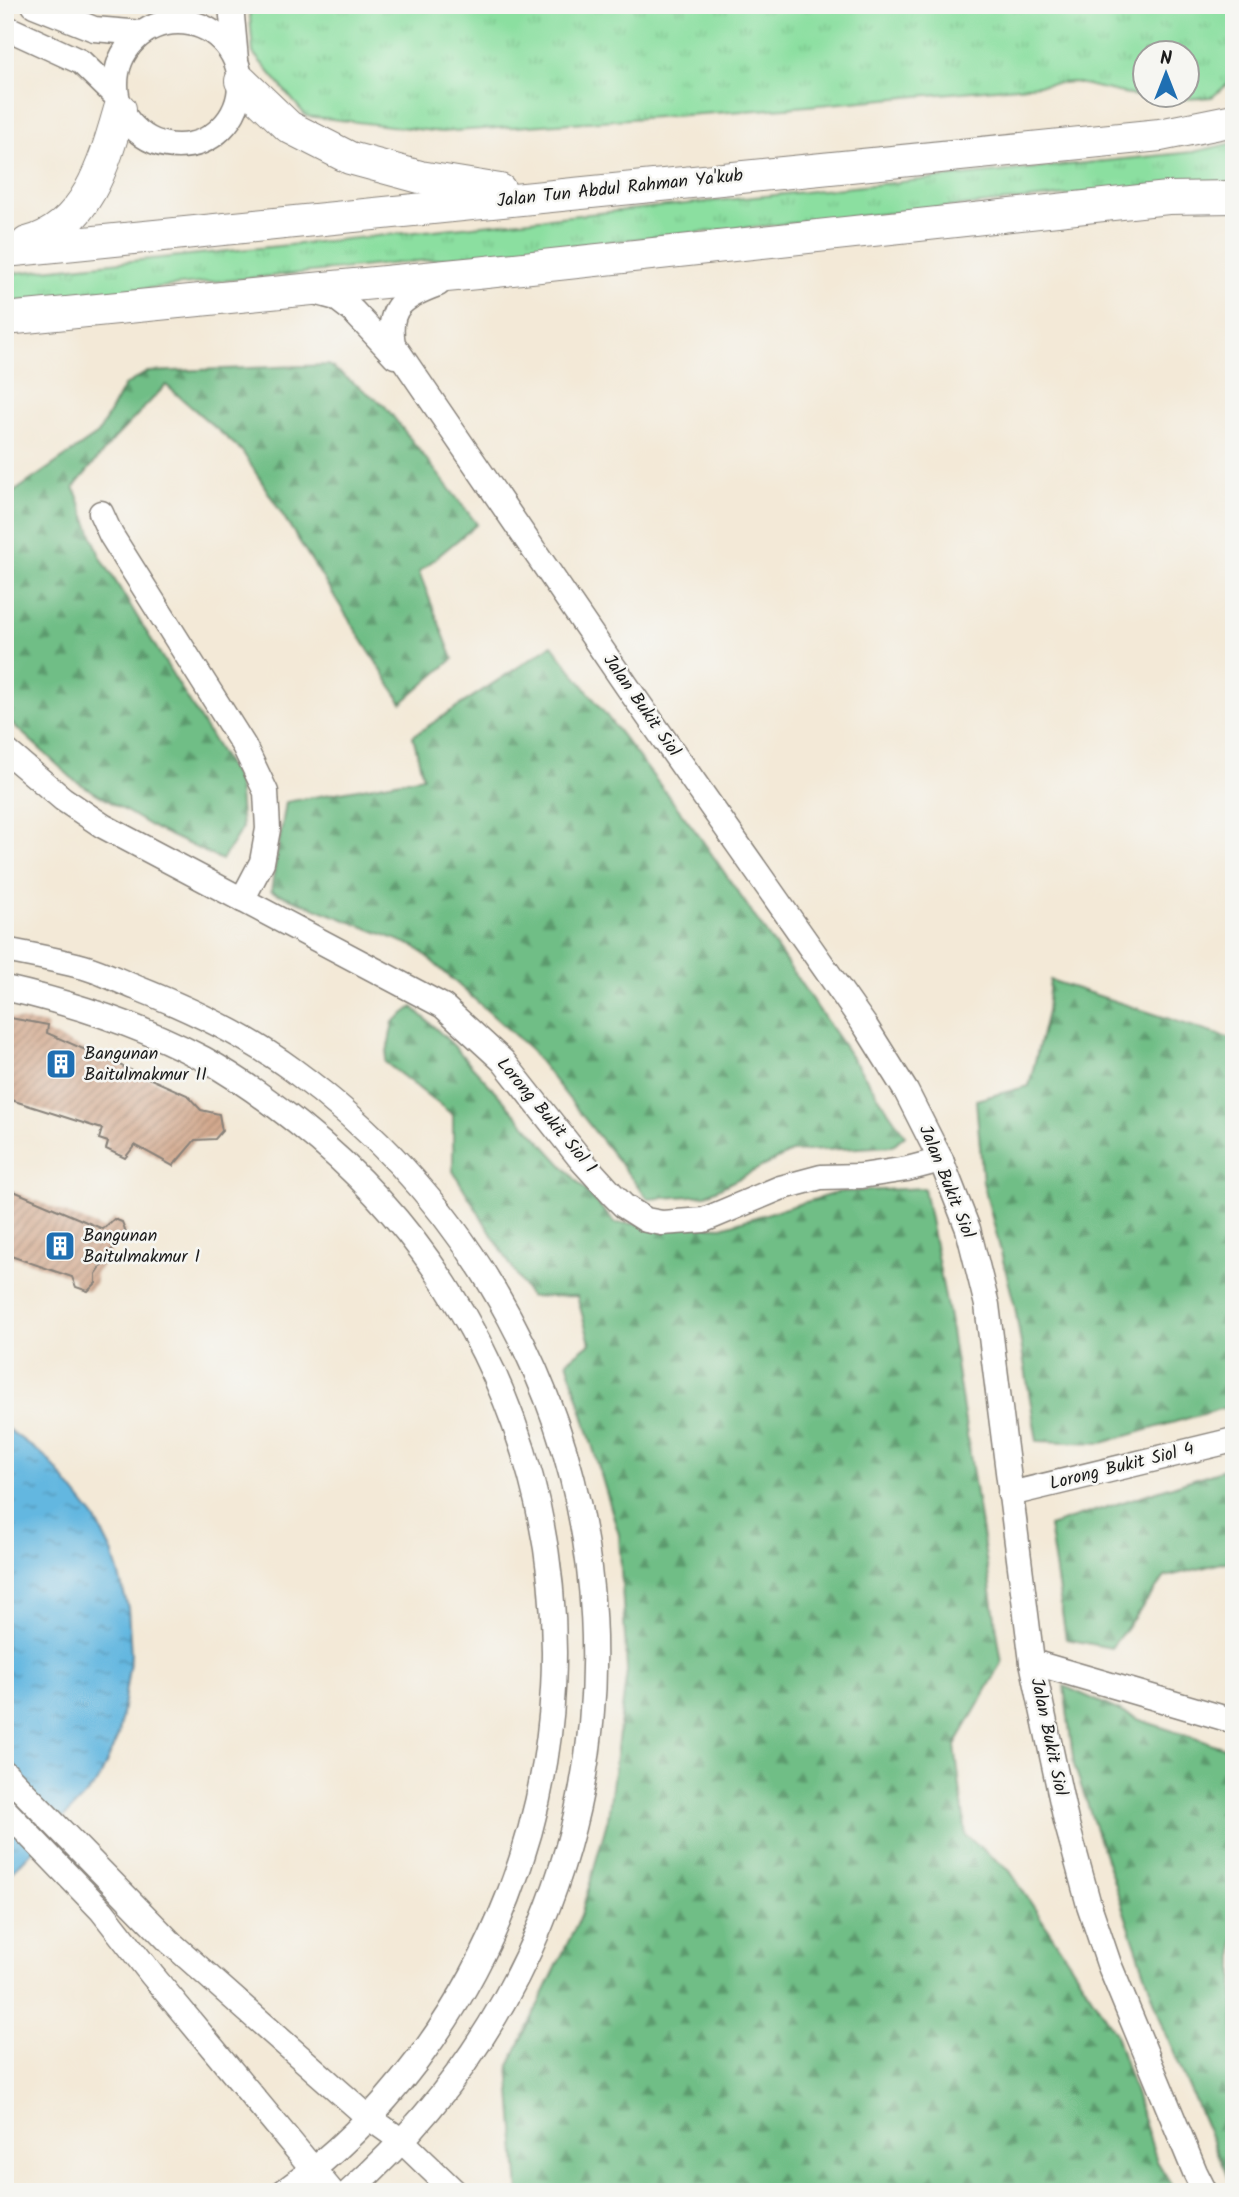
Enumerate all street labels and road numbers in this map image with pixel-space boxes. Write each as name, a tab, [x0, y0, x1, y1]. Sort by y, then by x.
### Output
street label: Jalan Tun Abdul Rahman Ya'kub	[495, 162, 745, 216]
street label: Jalan Bukit Siol	[595, 649, 688, 764]
street label: Lorong Bukit Siol 1	[489, 1052, 603, 1180]
street label: Jalan Bukit Siol	[910, 1121, 982, 1244]
street label: Lorong Bukit Siol 4	[1047, 1435, 1197, 1499]
street label: Jalan Bukit Siol	[1021, 1675, 1075, 1799]

